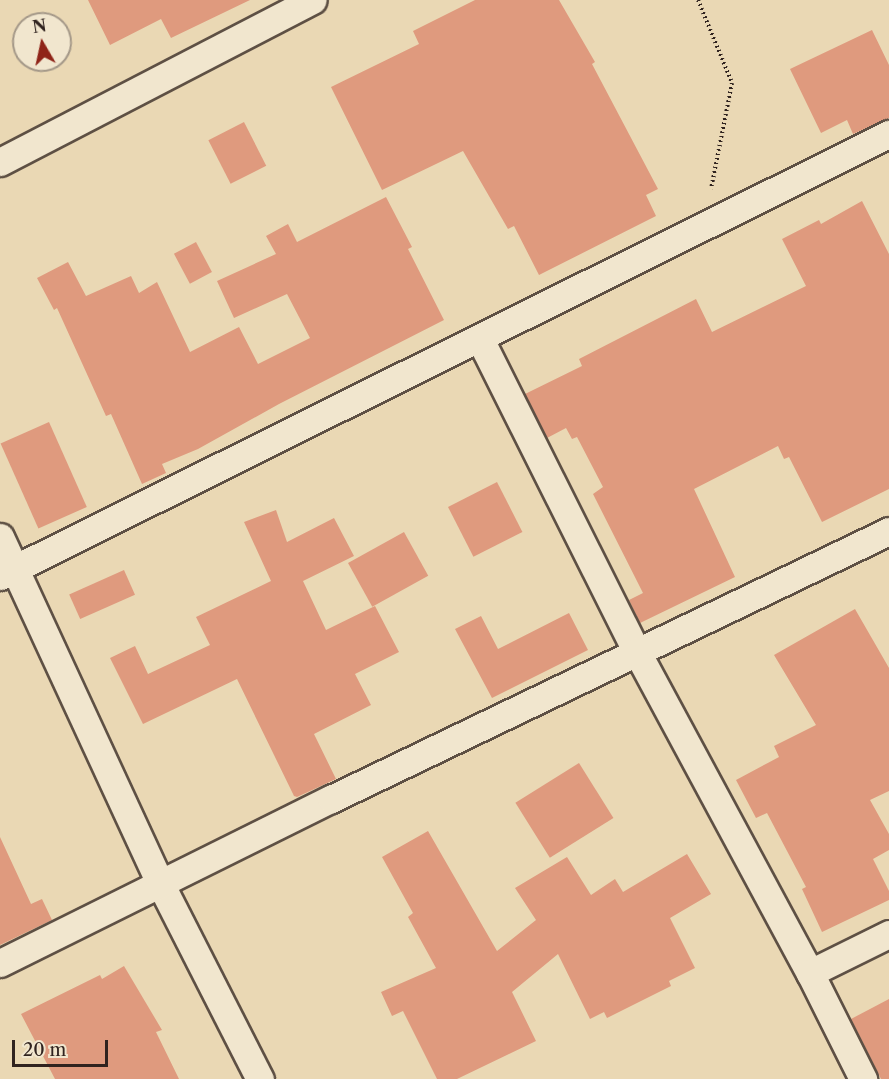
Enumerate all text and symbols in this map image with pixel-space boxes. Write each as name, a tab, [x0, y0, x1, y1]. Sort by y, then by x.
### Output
north arrow	[12, 12, 72, 72]
text: N	[31, 15, 48, 37]
scale bar	[15, 1028, 111, 1066]
text: 20 m	[23, 1039, 66, 1061]

